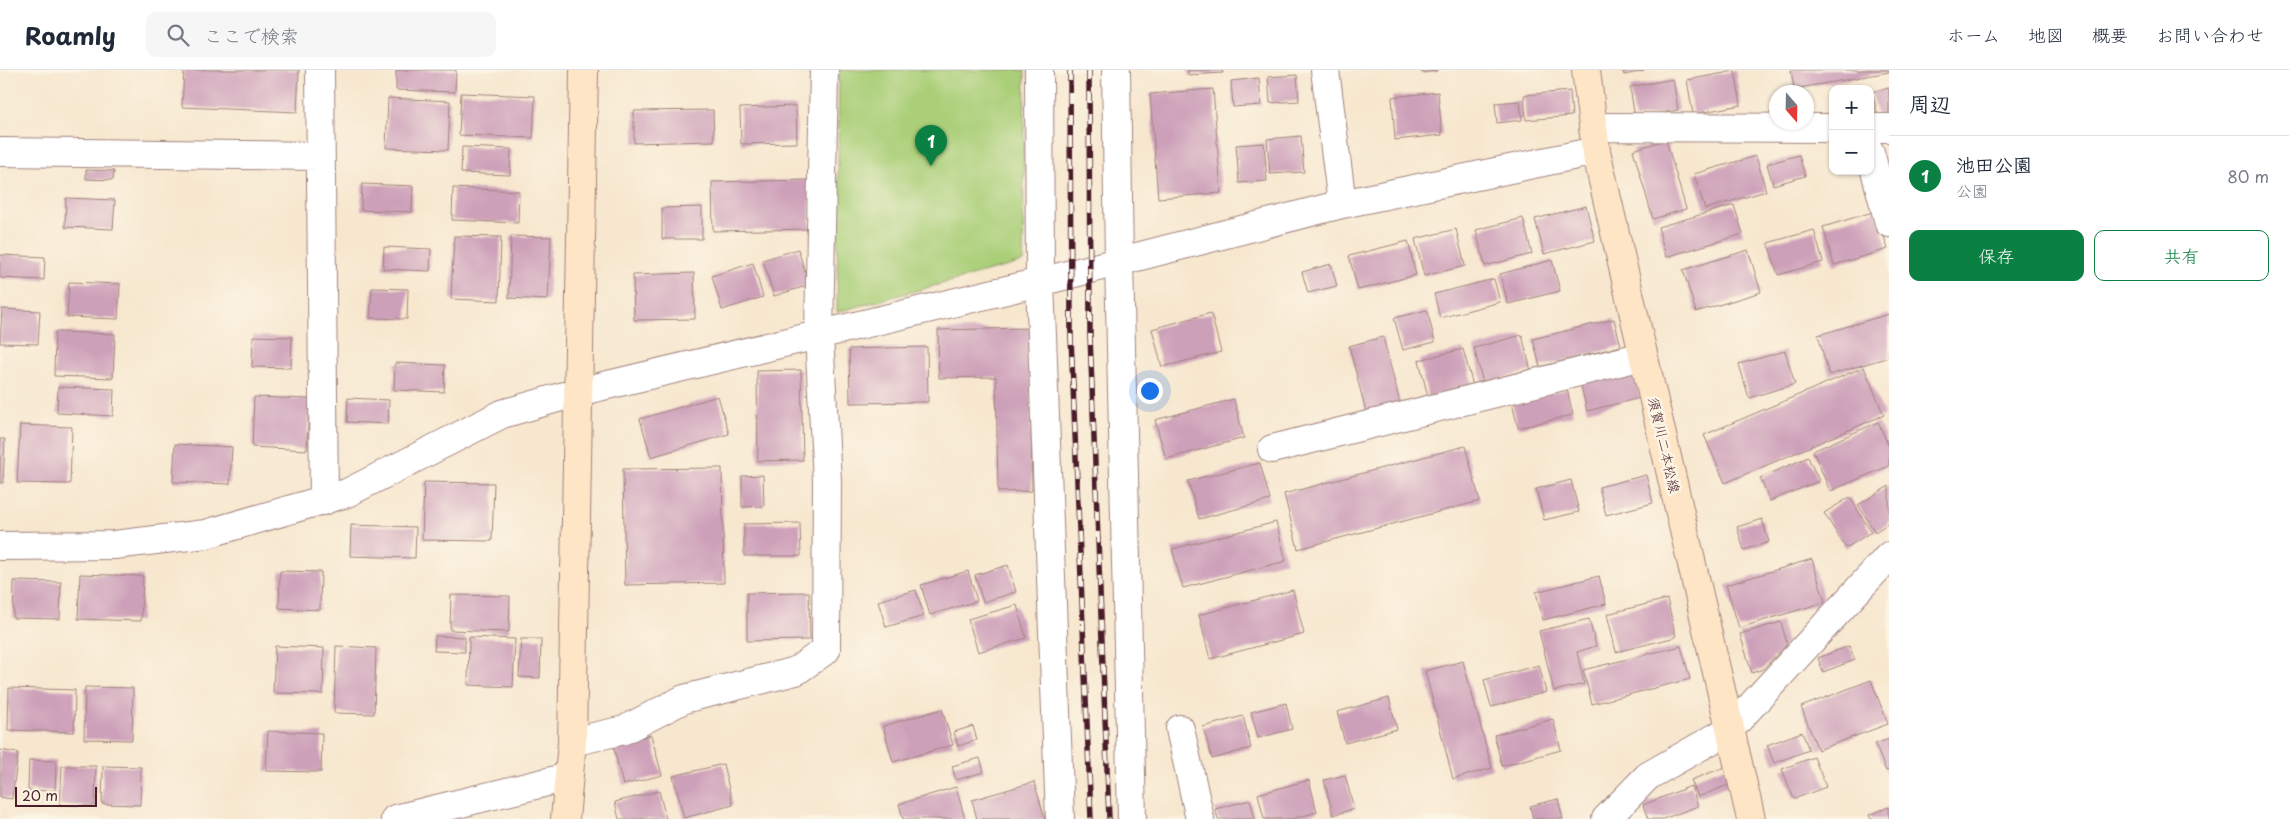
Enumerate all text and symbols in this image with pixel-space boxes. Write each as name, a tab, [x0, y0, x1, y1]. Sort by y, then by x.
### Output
search box	[146, 12, 496, 57]
text: Roamly	[25, 17, 116, 53]
icon: search	[164, 21, 192, 49]
text: ここで検索	[204, 21, 299, 49]
text: ホーム	[1947, 21, 2000, 48]
text: 地図	[2028, 21, 2064, 48]
text: 概要	[2092, 21, 2128, 48]
text: お問い合わせ	[2156, 21, 2264, 48]
north arrow	[1769, 85, 1814, 130]
map controls	[1829, 85, 1874, 175]
button: +	[1829, 85, 1874, 130]
text: 周辺	[1909, 87, 1951, 119]
pin: 1	[915, 125, 947, 166]
button: −	[1829, 130, 1874, 175]
text: 池田公園	[1956, 150, 2032, 178]
text: 1	[1921, 164, 1929, 188]
text: 80 m	[2227, 164, 2269, 188]
text: 公園	[1956, 178, 1988, 202]
button: 保存	[1909, 230, 2084, 281]
button: 共有	[2094, 230, 2269, 281]
your location	[1137, 378, 1163, 404]
street label: 須賀川二本松線	[1643, 395, 1686, 495]
scale bar	[15, 784, 98, 807]
text: 20 m	[22, 785, 58, 806]

